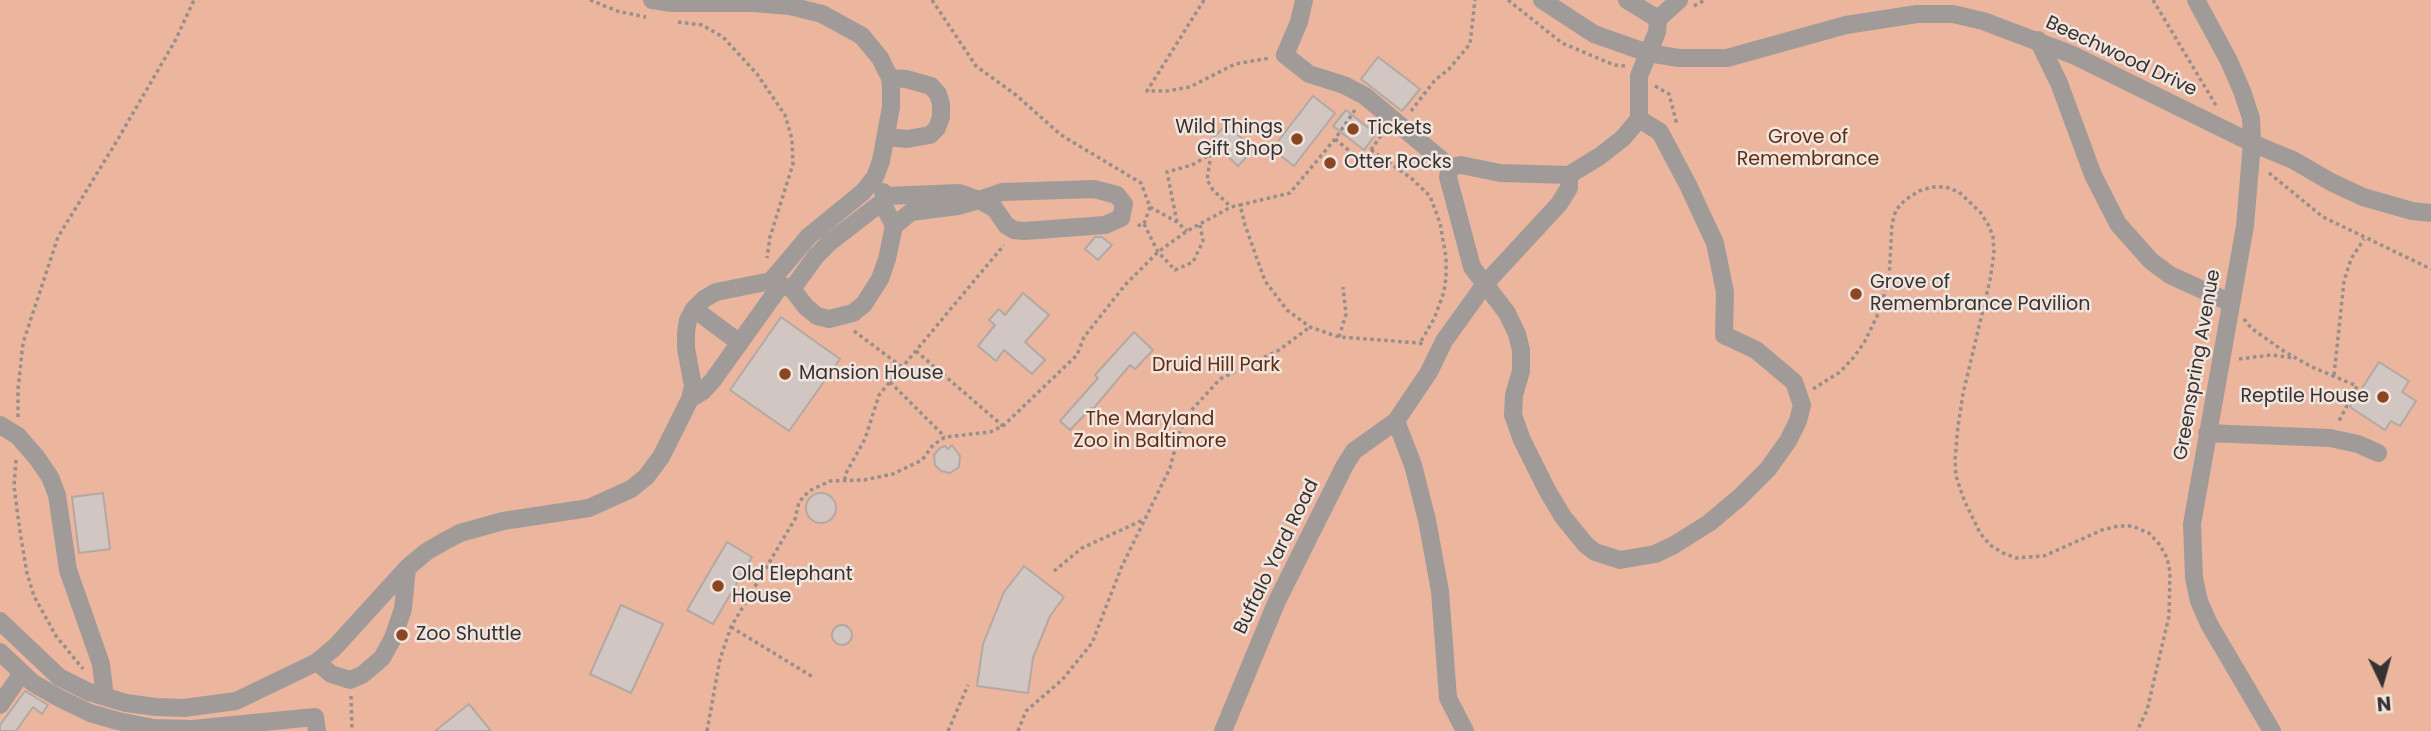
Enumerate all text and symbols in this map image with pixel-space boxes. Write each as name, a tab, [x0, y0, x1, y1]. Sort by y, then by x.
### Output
street label: Beechwood Drive	[2042, 12, 2200, 102]
place label: Wild Things Gift Shop	[1175, 117, 1283, 161]
place label: Tickets	[1367, 118, 1432, 140]
marker: Tickets	[1345, 121, 1361, 137]
park label: Grove of Remembrance	[1737, 127, 1879, 171]
marker: Wild Things Gift Shop	[1289, 131, 1305, 147]
place label: Otter Rocks	[1344, 152, 1452, 174]
marker: Otter Rocks	[1322, 155, 1338, 171]
street label: Greenspring Avenue	[2170, 268, 2226, 462]
place label: Grove of Remembrance Pavilion	[1870, 272, 2090, 316]
marker: Grove of Remembrance Pavilion	[1848, 286, 1864, 302]
park label: Druid Hill Park	[1152, 355, 1280, 377]
place label: Mansion House	[799, 363, 944, 385]
marker: Mansion House	[777, 366, 793, 382]
place label: Reptile House	[2241, 386, 2369, 408]
marker: Reptile House	[2375, 389, 2391, 405]
park label: The Maryland Zoo in Baltimore	[1074, 409, 1226, 453]
street label: Buffalo Yard Road	[1230, 476, 1324, 638]
place label: Old Elephant House	[732, 564, 853, 608]
marker: Old Elephant House	[710, 578, 726, 594]
place label: Zoo Shuttle	[416, 624, 521, 646]
marker: Zoo Shuttle	[394, 627, 410, 643]
north arrow	[2347, 647, 2417, 717]
text: N	[2376, 689, 2392, 717]

